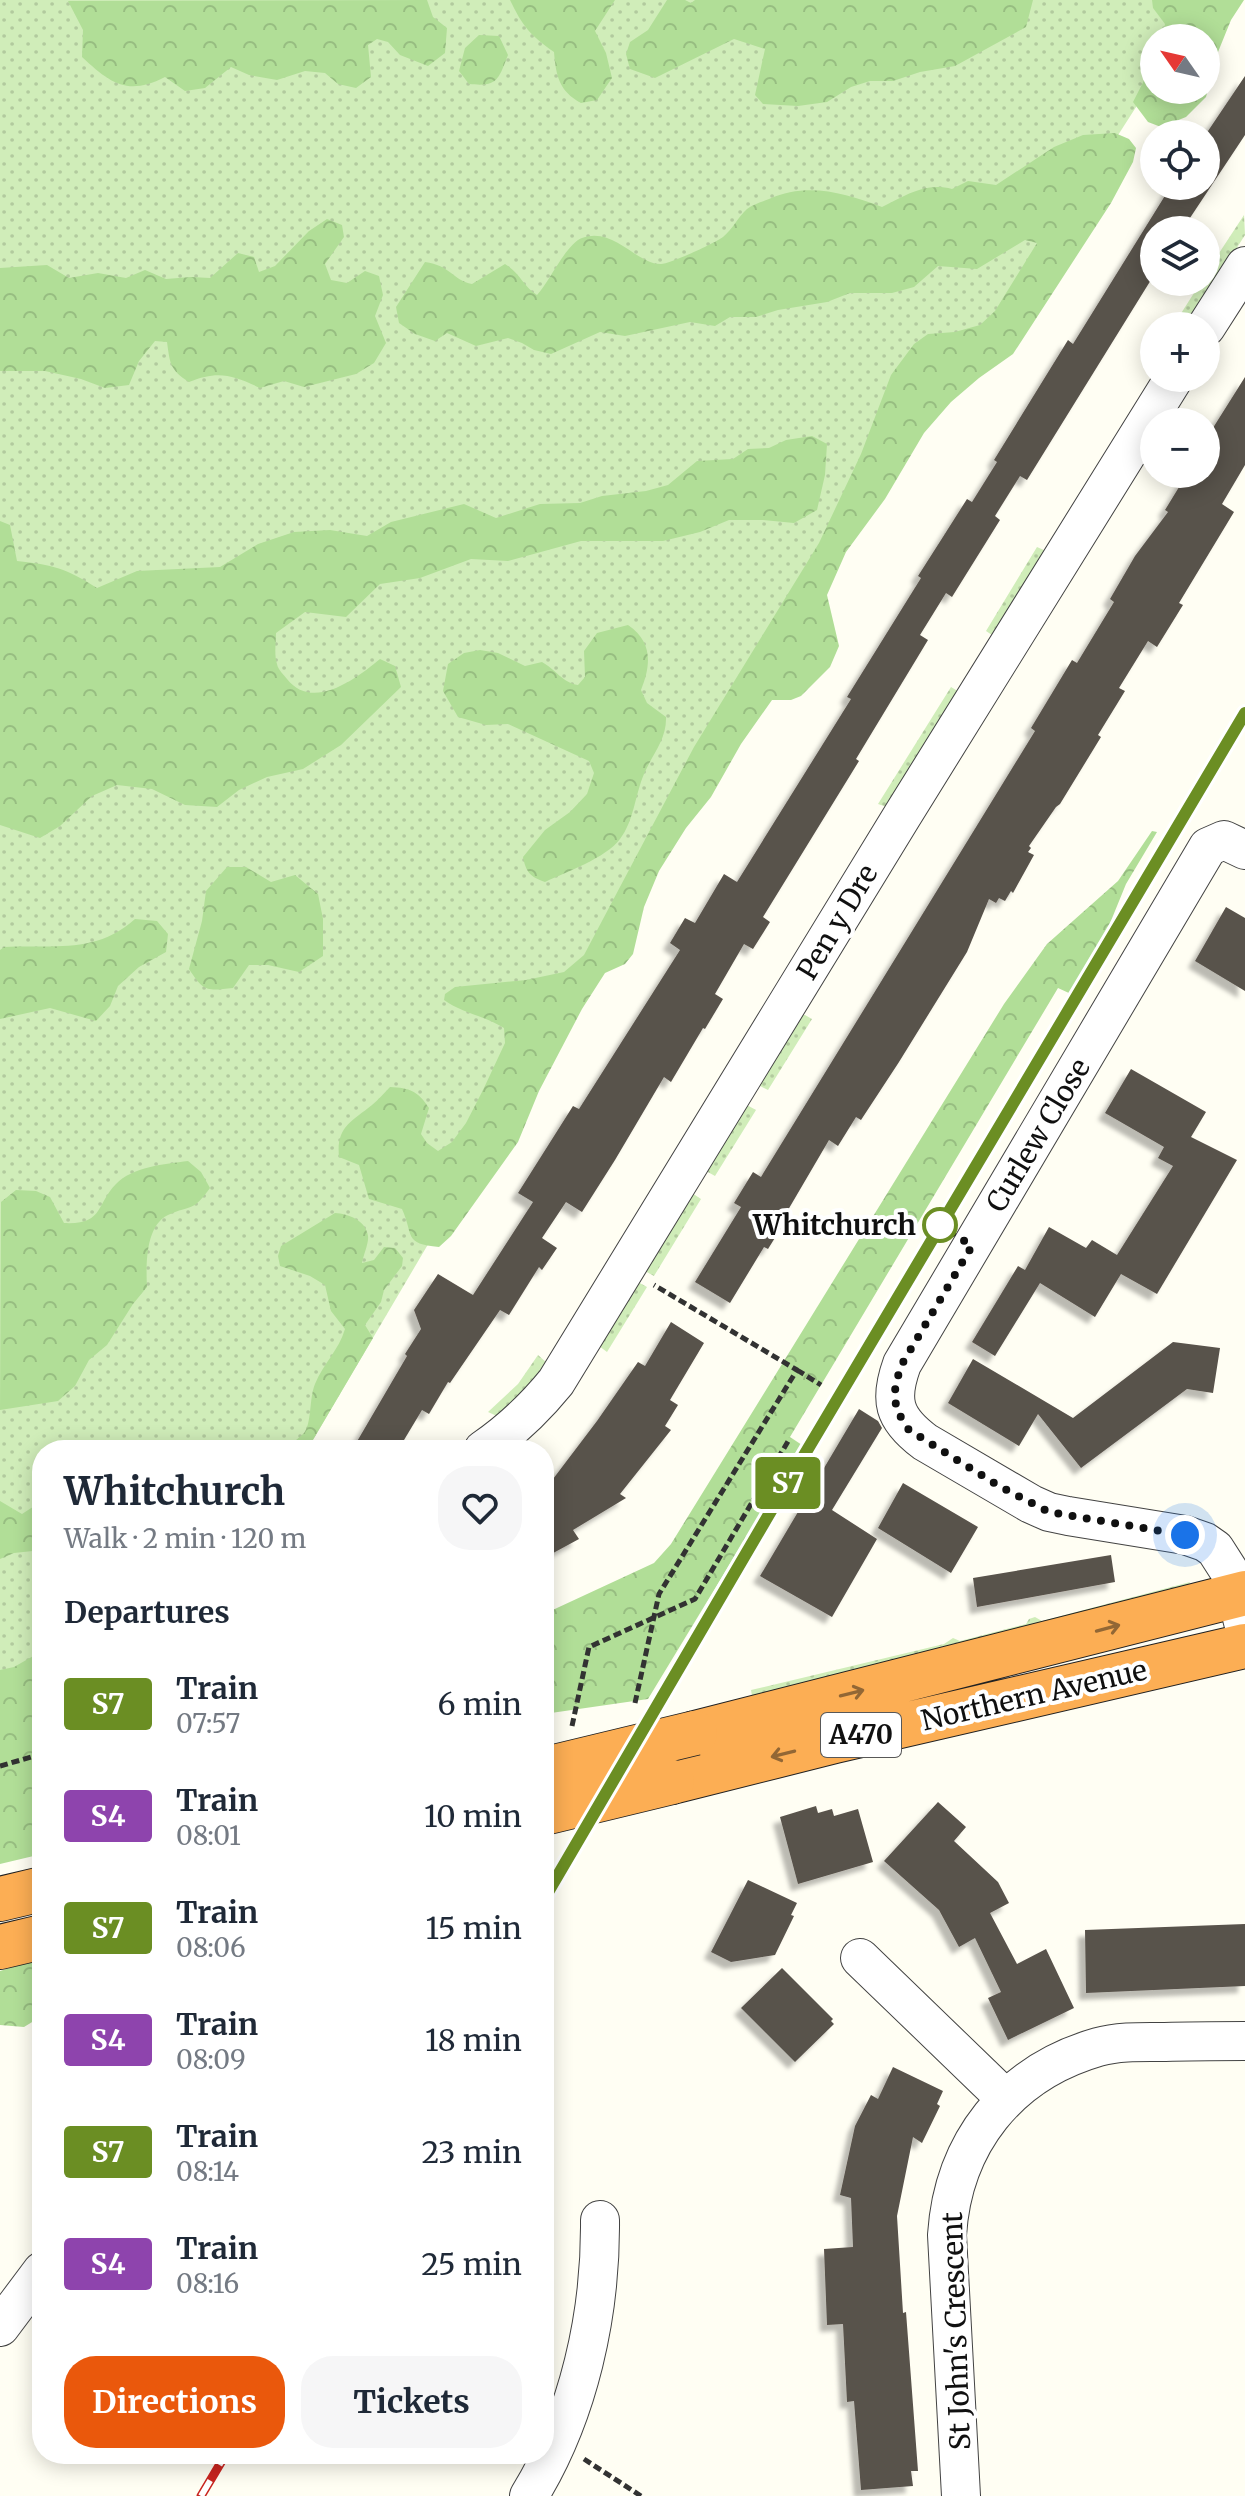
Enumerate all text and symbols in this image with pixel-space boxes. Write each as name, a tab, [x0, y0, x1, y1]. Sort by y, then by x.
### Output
north arrow	[1140, 24, 1220, 104]
map controls	[1140, 24, 1220, 488]
button: locate	[1140, 120, 1220, 200]
button: layers	[1140, 216, 1220, 296]
button: +	[1140, 312, 1220, 392]
button: −	[1140, 408, 1220, 488]
street label: Pen y Dre	[789, 858, 885, 986]
street label: Curlew Close	[978, 1052, 1098, 1218]
place label: Whitchurch	[752, 1207, 916, 1243]
marker: Whitchurch	[923, 1208, 957, 1242]
line badge: S7	[752, 1457, 824, 1509]
text: S7	[771, 1465, 805, 1501]
button: heart	[438, 1466, 522, 1550]
text: Whitchurch	[64, 1468, 285, 1515]
your location	[1165, 1515, 1205, 1555]
text: Walk · 2 min · 120 m	[64, 1522, 306, 1555]
text: Departures	[64, 1593, 230, 1631]
one-way arrow	[1094, 1619, 1120, 1634]
street label: Northern Avenue	[918, 1652, 1150, 1738]
text: Train	[176, 1669, 258, 1707]
text: 6 min	[437, 1685, 522, 1723]
one-way arrow	[839, 1685, 865, 1700]
text: S7	[91, 1686, 125, 1722]
text: 07:57	[176, 1707, 240, 1740]
road number: A470	[821, 1713, 901, 1757]
one-way arrow	[771, 1747, 797, 1762]
text: Train	[176, 1781, 258, 1819]
text: 10 min	[424, 1797, 522, 1835]
text: S4	[90, 1798, 126, 1834]
text: 08:01	[176, 1819, 241, 1852]
text: Train	[176, 1893, 258, 1931]
text: 15 min	[425, 1909, 522, 1947]
text: S7	[91, 1910, 125, 1946]
text: 08:06	[176, 1931, 246, 1964]
text: Train	[176, 2005, 258, 2043]
text: 18 min	[425, 2021, 522, 2059]
text: S4	[90, 2022, 126, 2058]
text: 08:09	[176, 2043, 246, 2076]
text: Train	[176, 2117, 258, 2155]
text: 23 min	[422, 2133, 522, 2171]
text: S7	[91, 2134, 125, 2170]
text: 08:14	[176, 2155, 239, 2188]
street label: St John's Crescent	[934, 2211, 978, 2451]
text: Train	[176, 2229, 258, 2267]
text: 25 min	[421, 2245, 522, 2283]
text: S4	[90, 2246, 126, 2282]
text: 08:16	[176, 2267, 239, 2300]
button: Directions	[64, 2356, 285, 2448]
button: Tickets	[301, 2356, 522, 2448]

